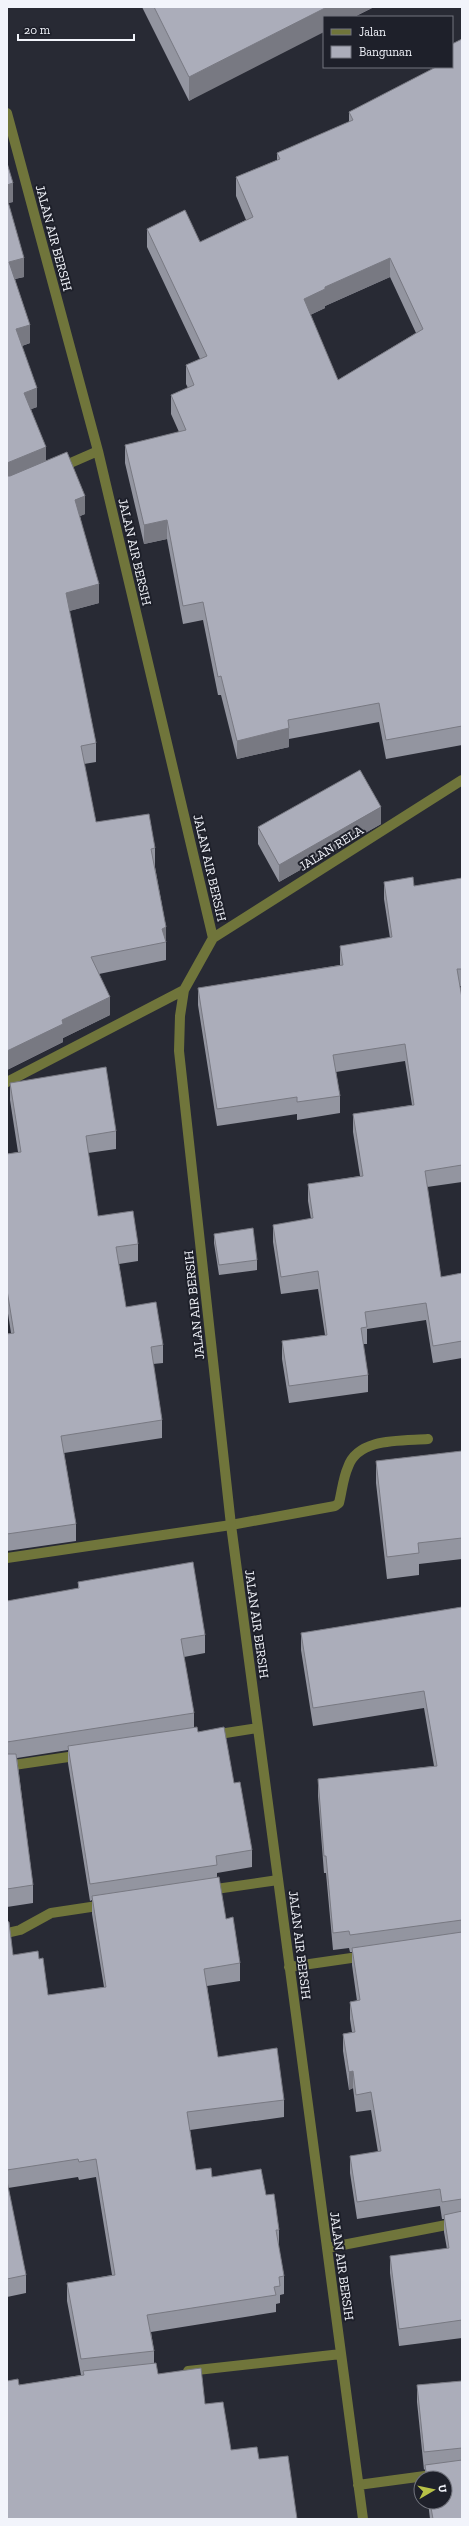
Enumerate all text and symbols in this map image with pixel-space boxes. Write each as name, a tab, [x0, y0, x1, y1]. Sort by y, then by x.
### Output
scale bar	[18, 16, 134, 42]
legend	[323, 16, 453, 68]
text: 20 m	[24, 23, 51, 37]
text: Jalan	[359, 25, 386, 39]
text: Bangunan	[359, 45, 412, 59]
street label: JALAN AIR BERSIH	[33, 183, 75, 293]
street label: JALAN AIR BERSIH	[115, 497, 155, 607]
street label: JALAN AIR BERSIH	[190, 813, 230, 923]
street label: JALAN RELA	[296, 822, 366, 874]
street label: JALAN AIR BERSIH	[181, 1250, 207, 1360]
street label: JALAN AIR BERSIH	[242, 1569, 272, 1679]
street label: JALAN AIR BERSIH	[286, 1890, 314, 2000]
street label: JALAN AIR BERSIH	[327, 2211, 357, 2321]
north arrow	[413, 2470, 453, 2510]
text: U	[435, 2484, 449, 2494]

